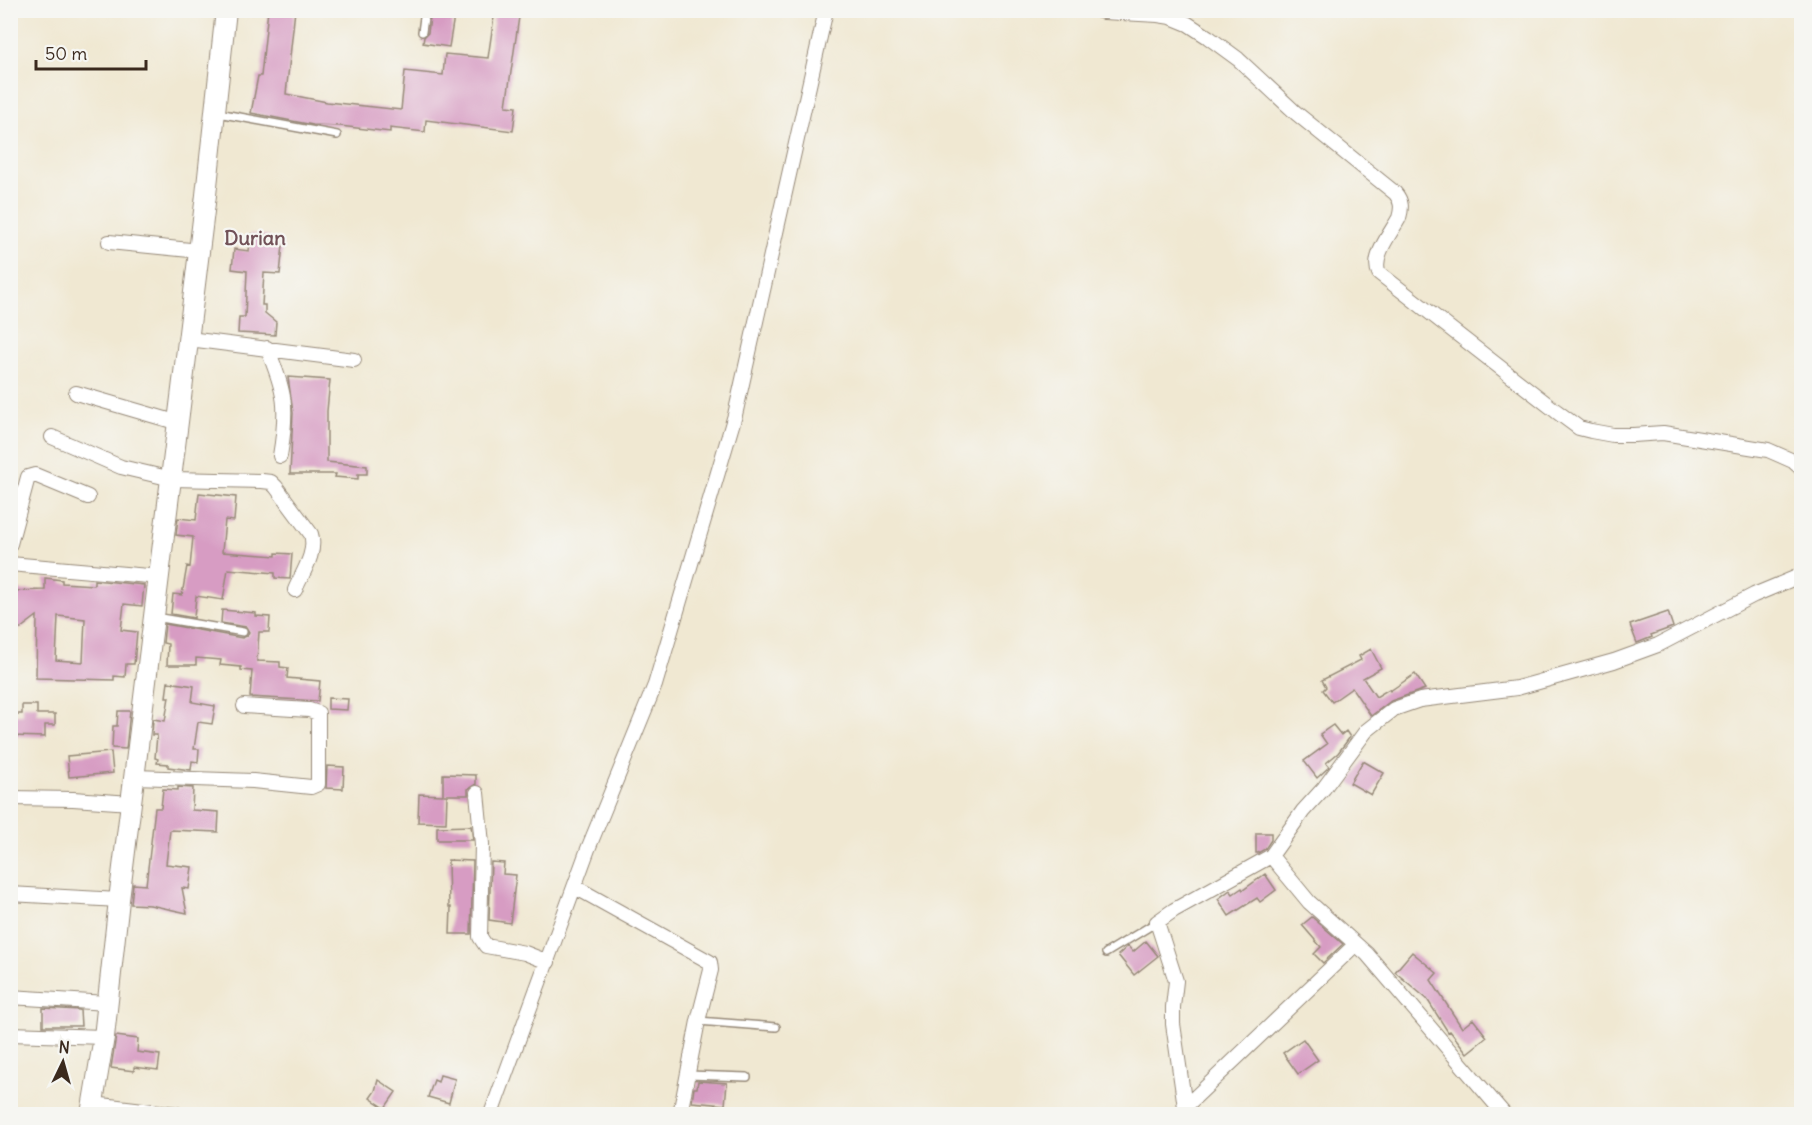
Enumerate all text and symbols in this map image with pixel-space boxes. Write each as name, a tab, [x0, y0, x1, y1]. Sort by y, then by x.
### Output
scale bar	[36, 33, 146, 71]
text: 50 m	[45, 42, 87, 65]
district label: Durian	[224, 225, 286, 250]
north arrow	[33, 1032, 93, 1092]
text: N	[58, 1037, 71, 1058]

